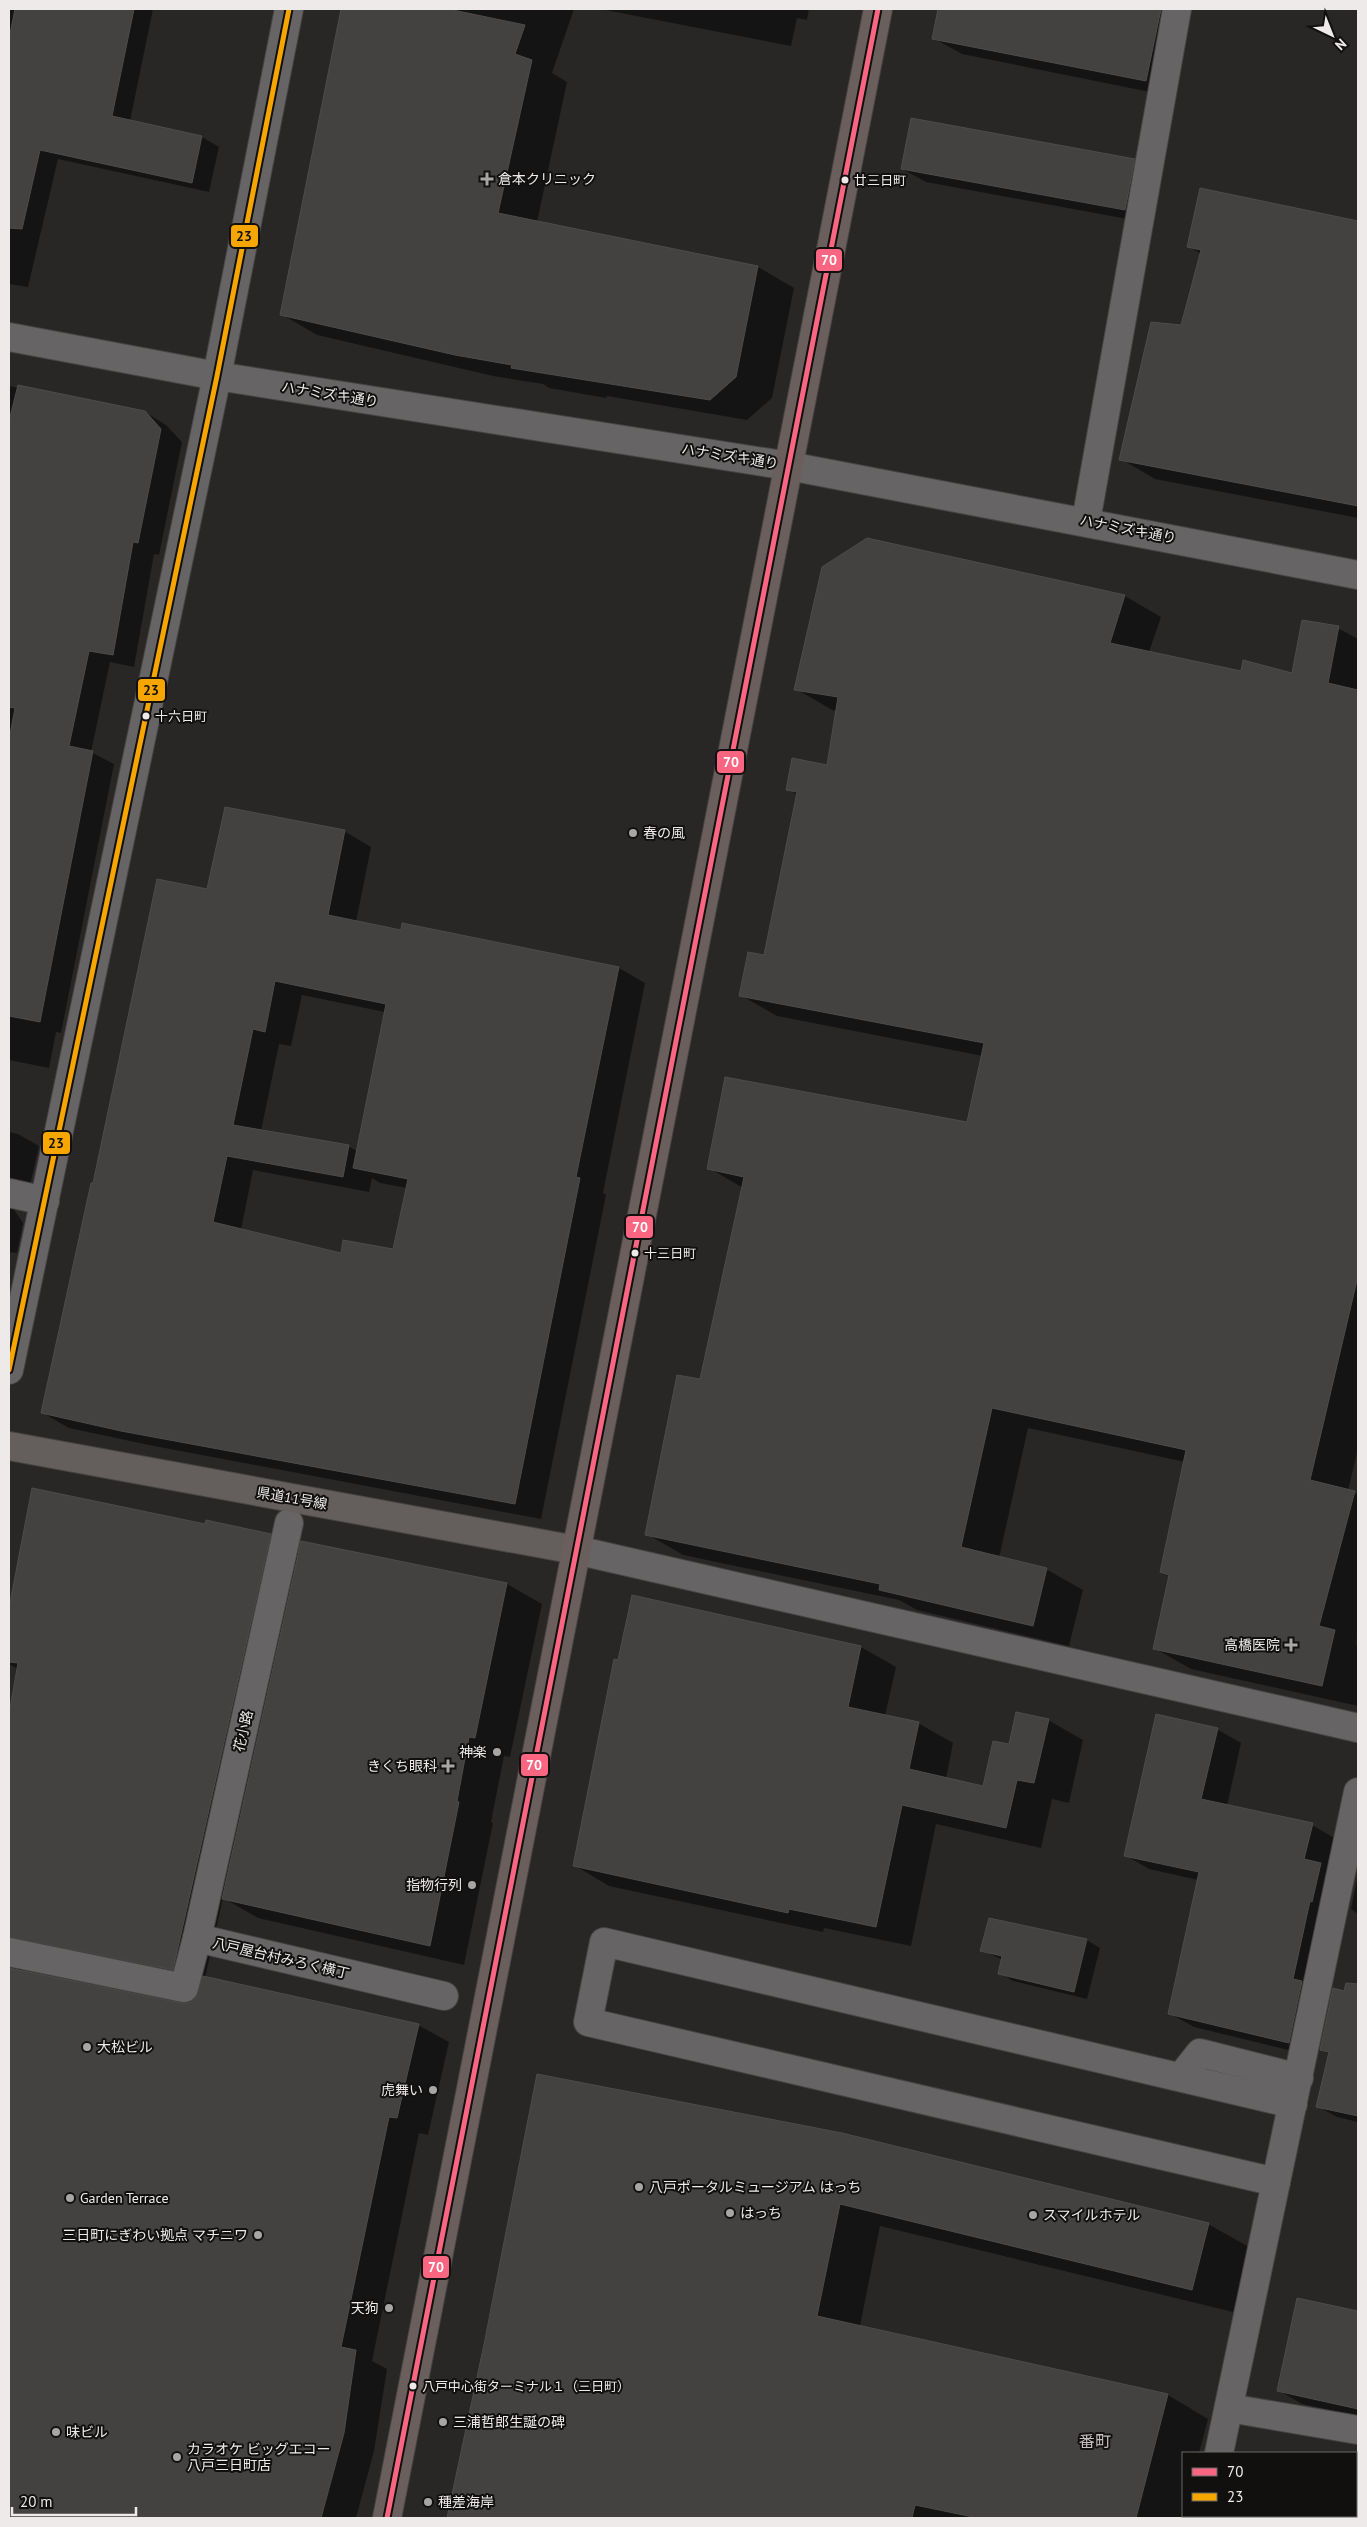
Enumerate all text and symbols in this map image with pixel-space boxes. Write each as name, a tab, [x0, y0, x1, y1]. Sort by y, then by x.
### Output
north arrow	[1307, 10, 1357, 60]
text: N	[1331, 35, 1350, 54]
place label: 倉本クリニック	[498, 170, 596, 188]
marker: 倉本クリニック	[480, 172, 494, 186]
place label: 廿三日町	[854, 172, 906, 189]
marker: 廿三日町	[840, 175, 850, 185]
line badge: 23	[230, 224, 259, 248]
text: 23	[236, 227, 252, 245]
line badge: 70	[815, 248, 843, 272]
text: 70	[821, 251, 837, 269]
street label: ハナミズキ通り	[280, 377, 380, 411]
street label: ハナミズキ通り	[680, 439, 780, 473]
street label: ハナミズキ通り	[1078, 511, 1178, 547]
line badge: 23	[137, 678, 166, 702]
text: 23	[143, 681, 159, 699]
place label: 十六日町	[155, 708, 207, 725]
marker: 十六日町	[141, 711, 151, 721]
line badge: 70	[716, 750, 745, 774]
text: 70	[723, 753, 739, 771]
place label: 春の風	[643, 824, 685, 842]
marker: 春の風	[627, 827, 639, 839]
line badge: 23	[42, 1131, 71, 1155]
text: 23	[48, 1134, 64, 1152]
line badge: 70	[625, 1215, 654, 1239]
text: 70	[632, 1218, 648, 1236]
place label: 十三日町	[644, 1245, 696, 1262]
marker: 十三日町	[630, 1248, 640, 1258]
street label: 県道11号線	[255, 1483, 329, 1513]
place label: 高橋医院	[1224, 1636, 1280, 1654]
marker: 高橋医院	[1284, 1638, 1298, 1652]
street label: 花小路	[230, 1709, 256, 1753]
place label: 神楽	[459, 1743, 487, 1761]
marker: 神楽	[491, 1746, 503, 1758]
line badge: 70	[520, 1753, 549, 1777]
text: 70	[526, 1756, 542, 1774]
place label: きくち眼科	[367, 1757, 437, 1775]
marker: きくち眼科	[441, 1759, 455, 1773]
place label: 指物行列	[406, 1876, 462, 1894]
marker: 指物行列	[466, 1879, 478, 1891]
street label: 八戸屋台村みろく横丁	[211, 1933, 351, 1983]
place label: 大松ビル	[97, 2038, 153, 2056]
marker: 大松ビル	[81, 2041, 93, 2053]
place label: 虎舞い	[381, 2081, 423, 2099]
marker: 虎舞い	[427, 2084, 439, 2096]
place label: 八戸ポータルミュージアム はっち	[649, 2178, 861, 2196]
marker: 八戸ポータルミュージアム はっち	[633, 2181, 645, 2193]
place label: Garden Terrace	[80, 2189, 169, 2207]
marker: Garden Terrace	[64, 2192, 76, 2204]
place label: はっち	[740, 2204, 782, 2222]
place label: スマイルホテル	[1043, 2206, 1141, 2224]
marker: はっち	[724, 2207, 736, 2219]
marker: スマイルホテル	[1027, 2209, 1039, 2221]
place label: 三日町にぎわい拠点 マチニワ	[62, 2226, 248, 2244]
marker: 三日町にぎわい拠点 マチニワ	[252, 2229, 264, 2241]
line badge: 70	[422, 2255, 450, 2279]
text: 70	[428, 2258, 444, 2276]
place label: 天狗	[351, 2299, 379, 2317]
marker: 天狗	[383, 2302, 395, 2314]
place label: 八戸中心街ターミナル１（三日町）	[422, 2378, 630, 2395]
marker: 八戸中心街ターミナル１（三日町）	[408, 2381, 418, 2391]
place label: 三浦哲郎生誕の碑	[453, 2413, 565, 2431]
marker: 三浦哲郎生誕の碑	[437, 2416, 449, 2428]
place label: 味ビル	[66, 2423, 108, 2441]
marker: 味ビル	[50, 2426, 62, 2438]
district label: 番町	[1079, 2431, 1111, 2451]
place label: カラオケ ビッグエコー 八戸三日町店	[187, 2440, 331, 2474]
marker: カラオケ ビッグエコー 八戸三日町店	[171, 2451, 183, 2463]
legend	[1182, 2452, 1357, 2517]
text: 70	[1227, 2462, 1243, 2481]
scale bar	[12, 2484, 136, 2516]
text: 23	[1227, 2487, 1243, 2506]
text: 20 m	[20, 2492, 53, 2511]
place label: 種差海岸	[438, 2493, 494, 2511]
marker: 種差海岸	[422, 2496, 434, 2508]

